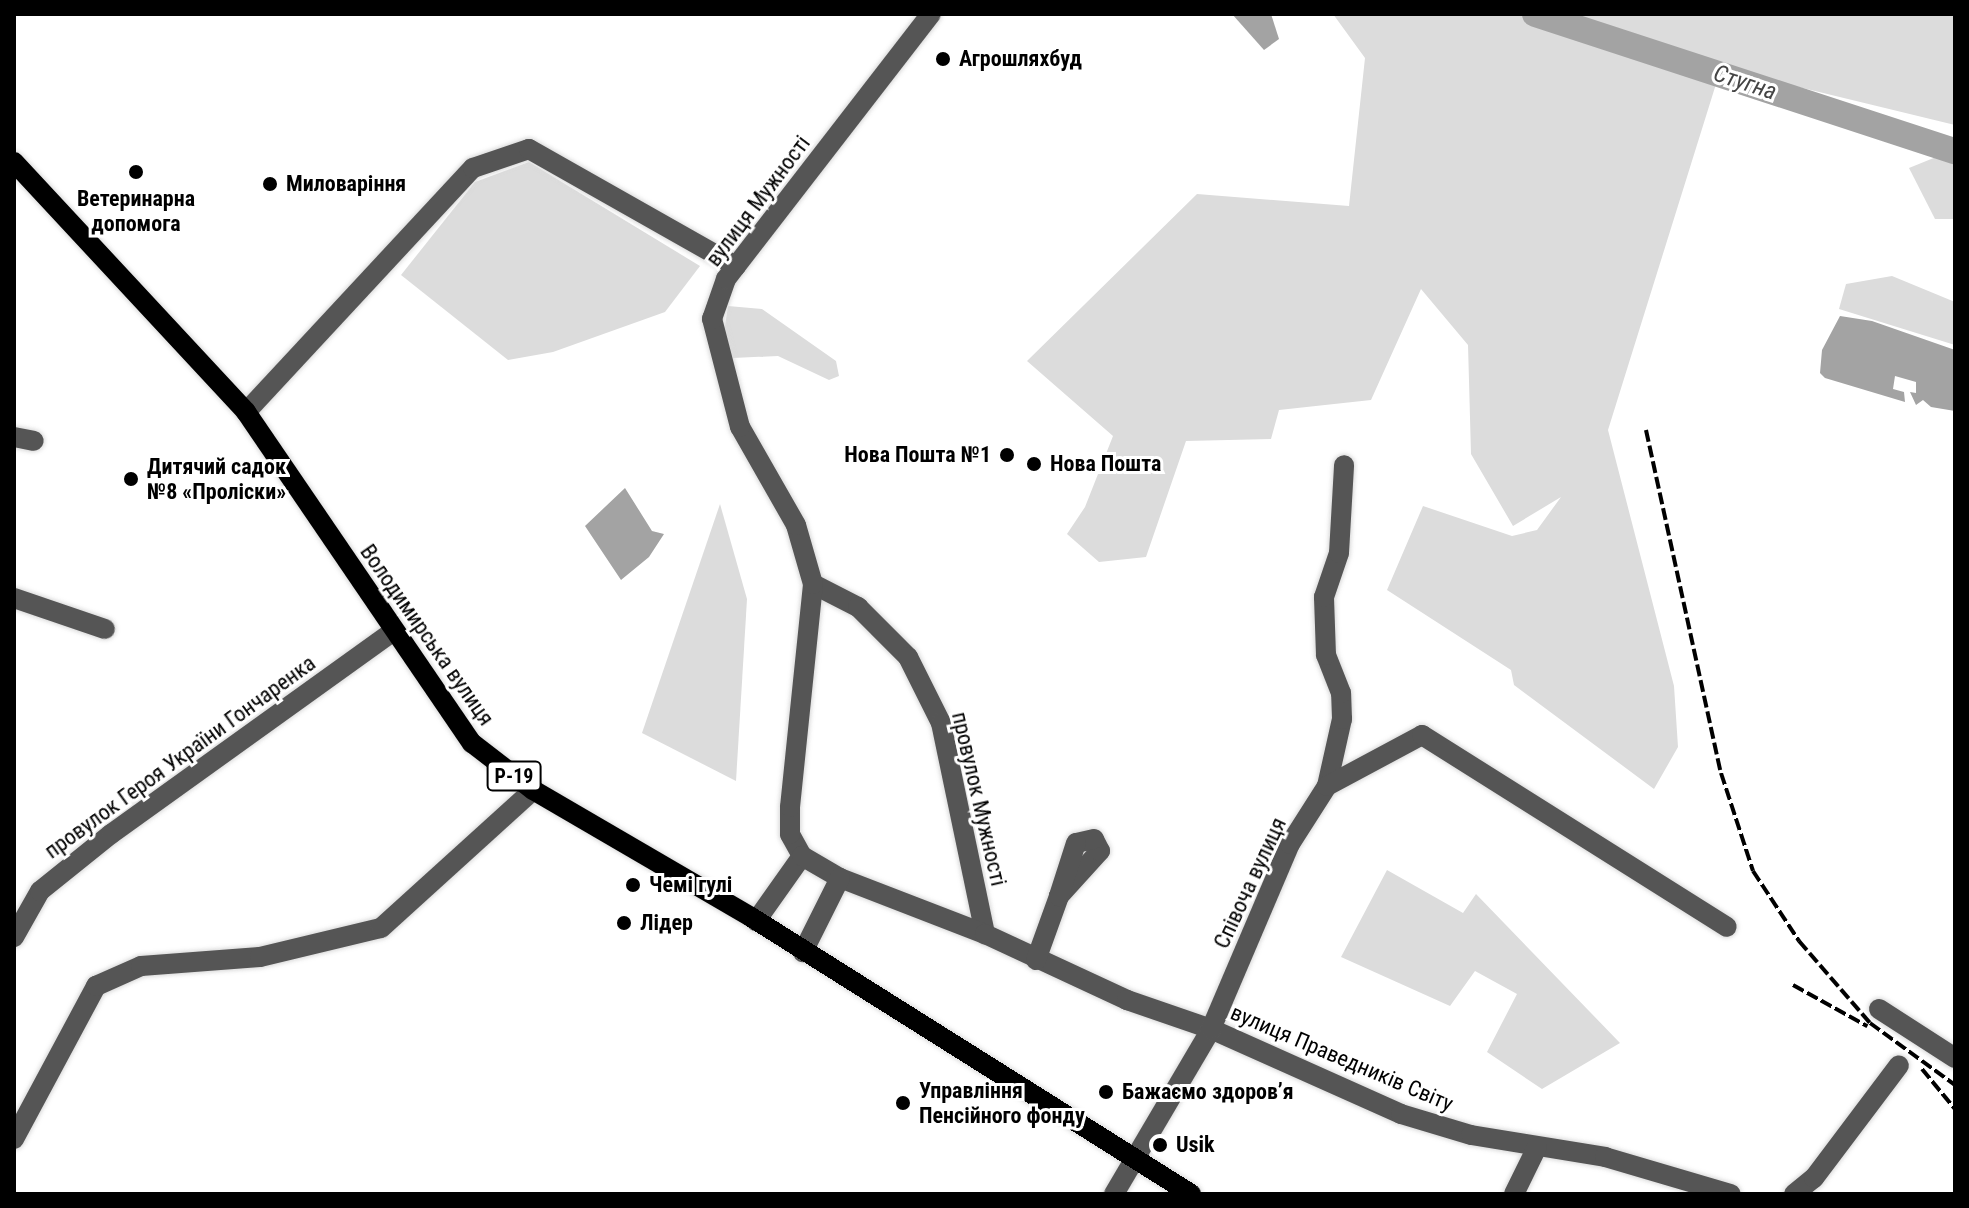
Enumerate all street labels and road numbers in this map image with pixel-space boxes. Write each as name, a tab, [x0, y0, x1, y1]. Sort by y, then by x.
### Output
street label: вулиця Мужності	[700, 131, 816, 271]
street label: Володимирська вулиця	[355, 539, 499, 731]
street label: провулок Героя України Гончаренка	[39, 650, 321, 864]
street label: провулок Мужності	[946, 709, 1012, 889]
road number: Р-19	[486, 760, 542, 792]
street label: Співоча вулиця	[1208, 813, 1292, 953]
street label: вулиця Праведників Світу	[1227, 999, 1457, 1117]

